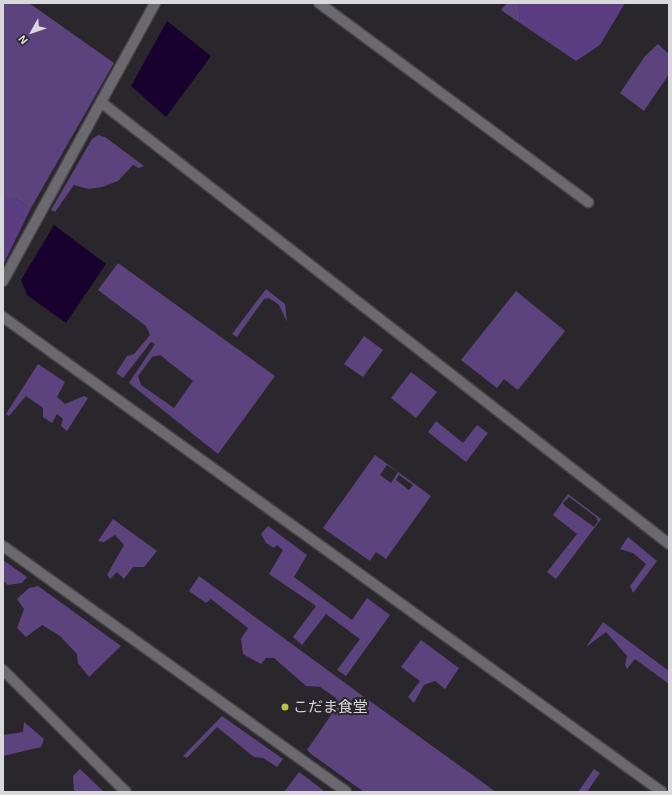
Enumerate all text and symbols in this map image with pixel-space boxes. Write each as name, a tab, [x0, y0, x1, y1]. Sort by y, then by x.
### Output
north arrow	[12, 12, 52, 52]
text: N	[15, 33, 30, 47]
place label: こだま食堂	[293, 698, 368, 716]
marker: こだま食堂	[280, 702, 290, 712]

